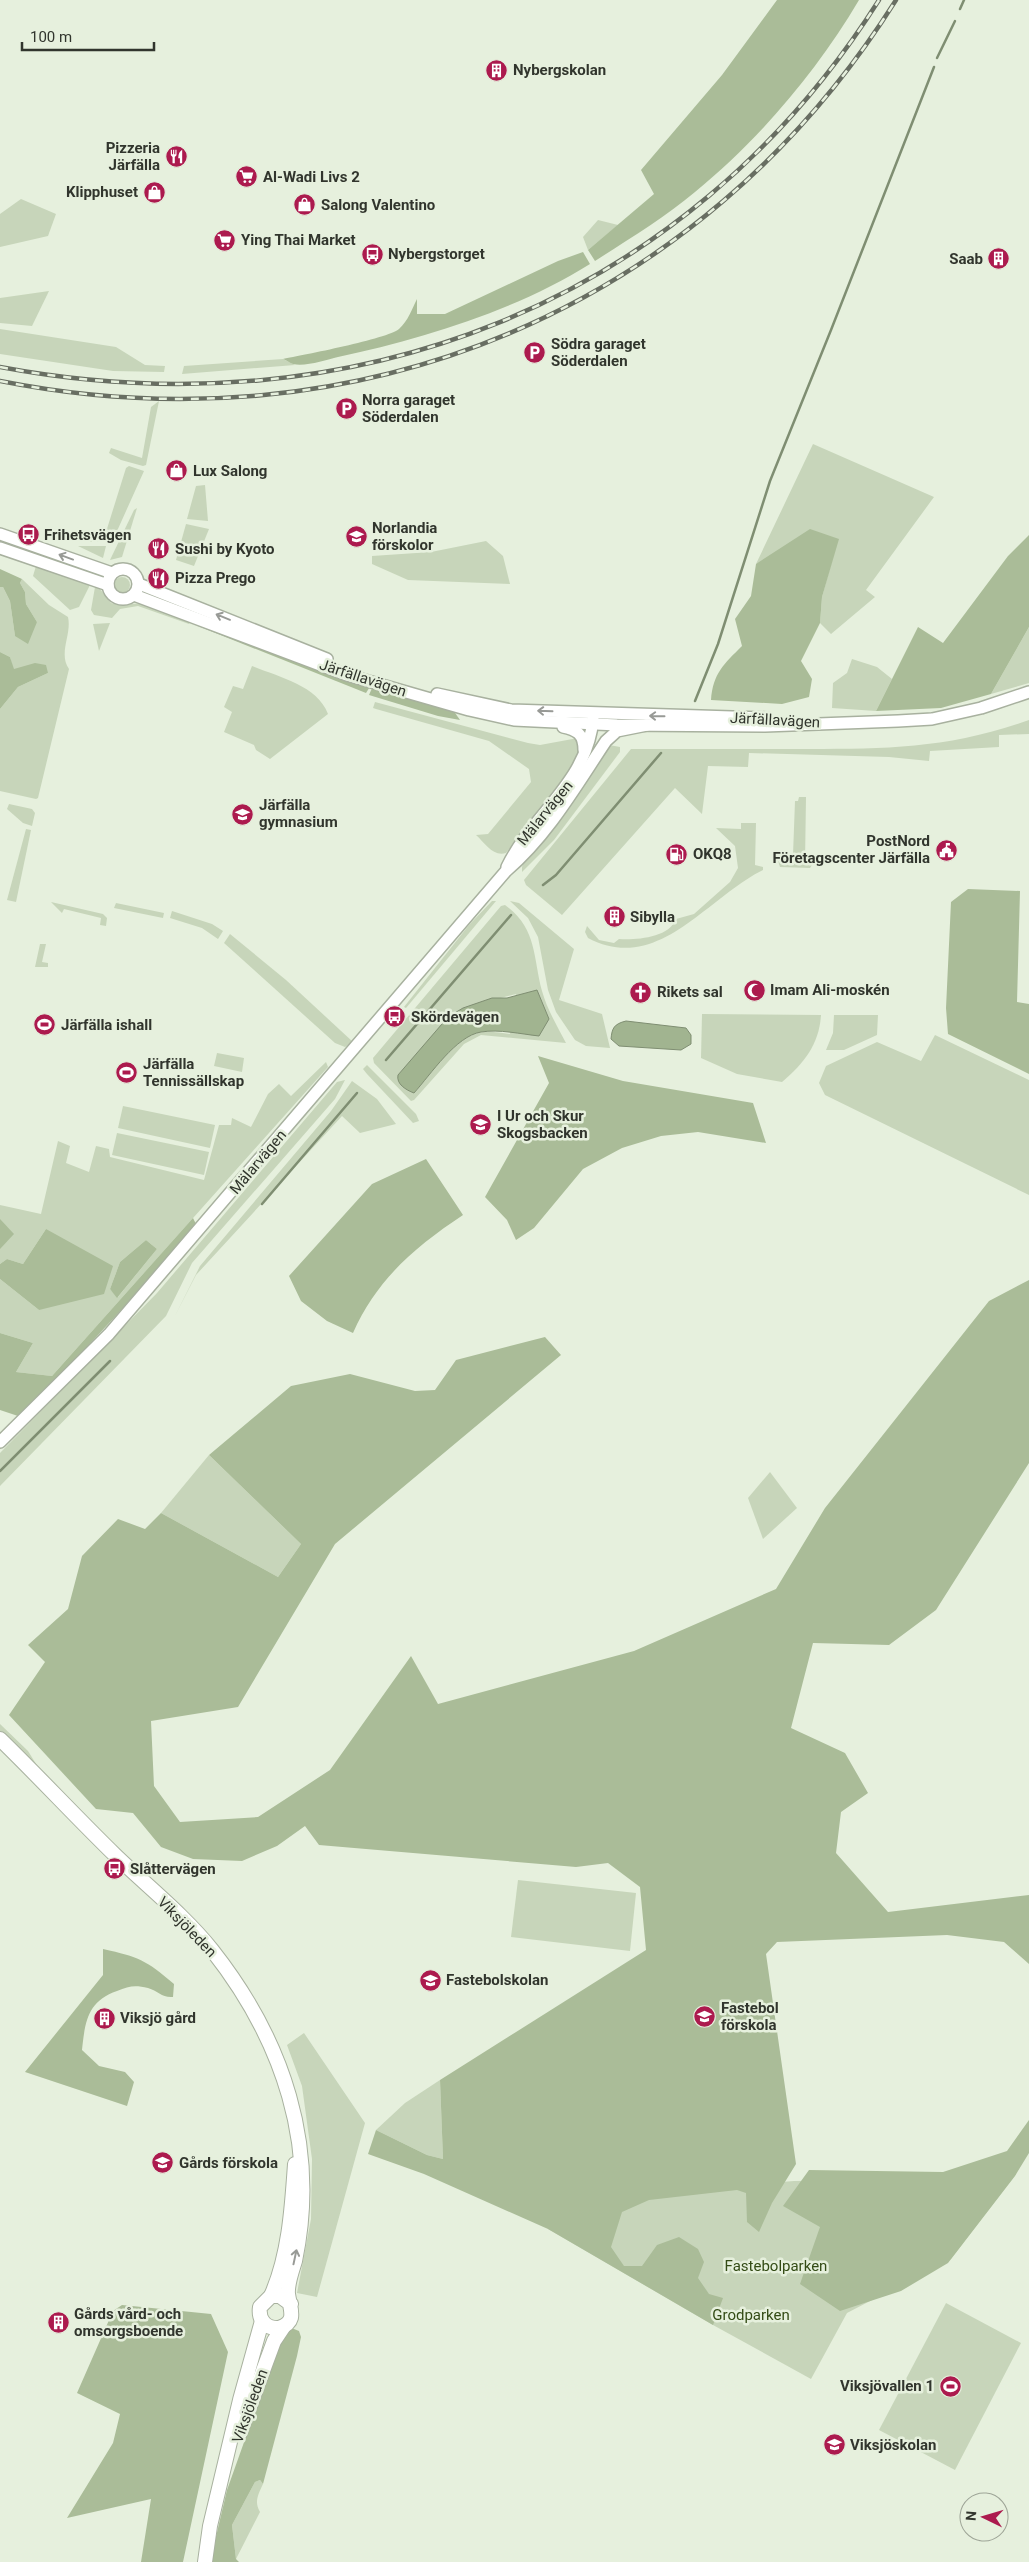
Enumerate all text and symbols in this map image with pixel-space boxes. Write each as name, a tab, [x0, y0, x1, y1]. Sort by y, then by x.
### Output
scale bar	[22, 20, 155, 52]
text: 100 m	[30, 28, 72, 46]
building icon: Nybergskolan	[485, 58, 509, 82]
place label: Nybergskolan	[513, 61, 606, 79]
place label: Pizzeria Järfälla	[106, 139, 160, 174]
restaurant icon: Pizzeria Järfälla	[164, 145, 188, 169]
supermarket icon: Al-Wadi Livs 2	[235, 165, 259, 189]
place label: Al-Wadi Livs 2	[263, 168, 360, 186]
shop icon: Klipphuset	[142, 180, 166, 204]
place label: Klipphuset	[66, 183, 138, 201]
shop icon: Salong Valentino	[293, 193, 317, 217]
place label: Salong Valentino	[321, 196, 435, 214]
supermarket icon: Ying Thai Market	[213, 228, 237, 252]
place label: Ying Thai Market	[241, 231, 356, 249]
bus stop icon: Nybergstorget	[360, 242, 384, 266]
place label: Nybergstorget	[388, 245, 485, 263]
building icon: Saab	[987, 247, 1011, 271]
place label: Saab	[949, 250, 983, 268]
place label: Södra garaget Söderdalen	[551, 335, 646, 370]
parking icon: Södra garaget Söderdalen	[523, 341, 547, 365]
place label: Norra garaget Söderdalen	[362, 391, 455, 426]
parking icon: Norra garaget Söderdalen	[334, 397, 358, 421]
shop icon: Lux Salong	[165, 459, 189, 483]
place label: Lux Salong	[193, 462, 267, 480]
place label: Norlandia förskolor	[372, 519, 437, 554]
bus stop icon: Frihetsvägen	[16, 523, 40, 547]
school or university icon: Norlandia förskolor	[344, 525, 368, 549]
place label: Frihetsvägen	[44, 526, 131, 544]
restaurant icon: Sushi by Kyoto	[147, 537, 171, 561]
place label: Sushi by Kyoto	[175, 540, 275, 558]
one-way arrow	[59, 552, 75, 561]
restaurant icon: Pizza Prego	[147, 566, 171, 590]
place label: Pizza Prego	[175, 569, 256, 587]
one-way arrow	[215, 612, 230, 621]
street label: Järfällavägen	[317, 655, 409, 701]
one-way arrow	[537, 706, 553, 716]
street label: Järfällavägen	[729, 709, 821, 731]
one-way arrow	[650, 711, 666, 720]
street label: Mälarvägen	[513, 777, 577, 849]
place label: Järfälla gymnasium	[259, 796, 338, 831]
school or university icon: Järfälla gymnasium	[231, 802, 255, 826]
place label: PostNord Företagscenter Järfälla	[773, 832, 930, 867]
public building icon: PostNord Företagscenter Järfälla	[934, 838, 958, 862]
fuel station icon: OKQ8	[665, 842, 689, 866]
place label: OKQ8	[693, 845, 732, 863]
building icon: Sibylla	[602, 905, 626, 929]
place label: Sibylla	[630, 908, 675, 926]
mosque icon: Imam Ali-moskén	[742, 978, 766, 1002]
church icon: Rikets sal	[629, 980, 653, 1004]
place label: Imam Ali-moskén	[770, 981, 890, 999]
place label: Rikets sal	[657, 983, 723, 1001]
bus stop icon: Skördevägen	[383, 1005, 407, 1029]
place label: Skördevägen	[411, 1008, 499, 1026]
sports icon: Järfälla ishall	[33, 1013, 57, 1037]
place label: Järfälla ishall	[61, 1016, 152, 1034]
place label: Järfälla Tennissällskap	[143, 1055, 244, 1090]
sports icon: Järfälla Tennissällskap	[115, 1061, 139, 1085]
place label: I Ur och Skur Skogsbacken	[497, 1107, 588, 1142]
school or university icon: I Ur och Skur Skogsbacken	[469, 1113, 493, 1137]
street label: Mälarvägen	[226, 1126, 290, 1198]
bus stop icon: Slåttervägen	[102, 1857, 126, 1881]
place label: Slåttervägen	[130, 1860, 216, 1878]
street label: Viksjöleden	[154, 1893, 220, 1961]
school or university icon: Fastebolskolan	[418, 1968, 442, 1992]
place label: Fastebolskolan	[446, 1971, 548, 1989]
place label: Fastebol förskola	[721, 1999, 779, 2034]
school or university icon: Fastebol förskola	[693, 2005, 717, 2029]
building icon: Viksjö gård	[92, 2006, 116, 2030]
place label: Viksjö gård	[120, 2009, 196, 2027]
school or university icon: Gårds förskola	[151, 2151, 175, 2175]
place label: Gårds förskola	[179, 2154, 278, 2172]
one-way arrow	[291, 2249, 301, 2265]
park label: Fastebolparken	[725, 2257, 827, 2275]
place label: Gårds vård- och omsorgsboende	[74, 2305, 183, 2340]
park label: Grodparken	[712, 2306, 790, 2324]
building icon: Gårds vård- och omsorgsboende	[46, 2311, 70, 2335]
street label: Viksjöleden	[228, 2367, 272, 2445]
sports icon: Viksjövallen 1	[938, 2374, 962, 2398]
place label: Viksjövallen 1	[840, 2377, 934, 2395]
school or university icon: Viksjöskolan	[822, 2433, 846, 2457]
place label: Viksjöskolan	[850, 2436, 936, 2454]
north arrow	[959, 2492, 1009, 2542]
text: N	[963, 2510, 979, 2521]

